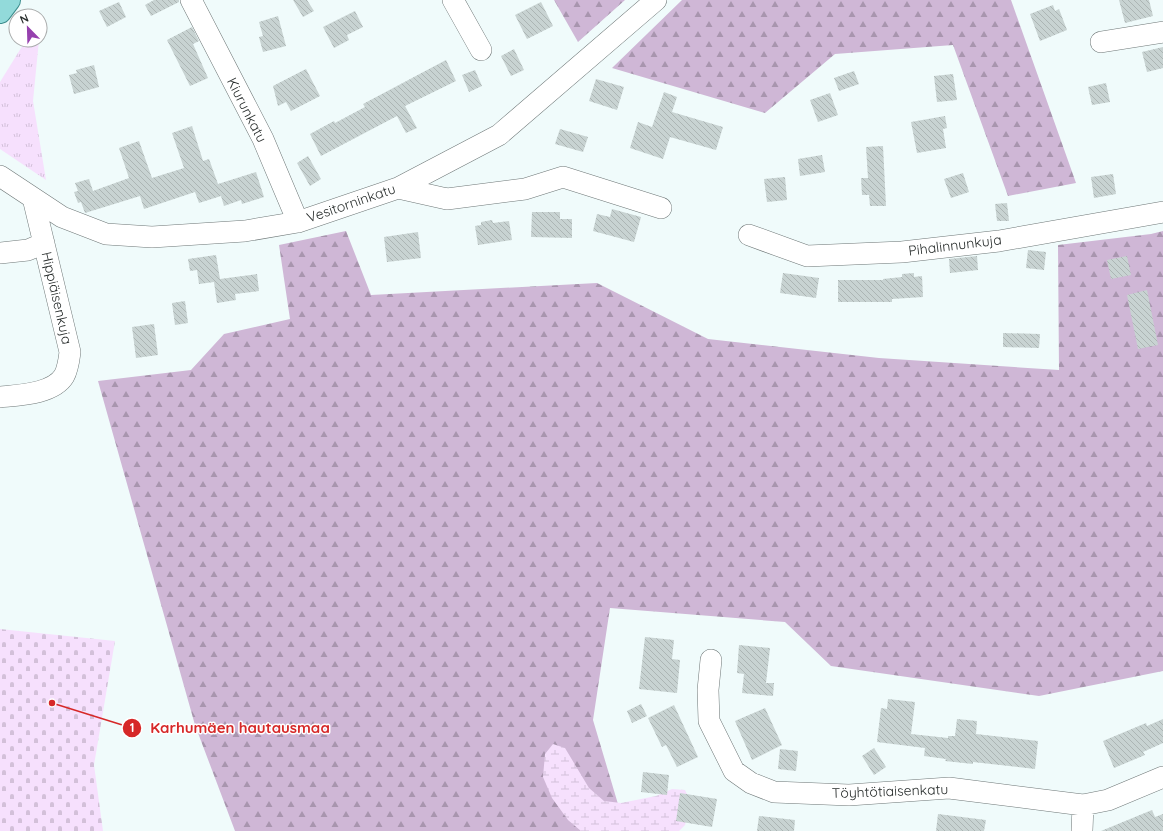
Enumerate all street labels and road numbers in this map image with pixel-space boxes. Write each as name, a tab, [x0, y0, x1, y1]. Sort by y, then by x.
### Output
street label: Kiurunkatu	[223, 75, 271, 145]
street label: Vesitorninkatu	[304, 179, 398, 227]
street label: Pihalinnunkuja	[907, 230, 1003, 260]
street label: Hippiäisenkuja	[38, 250, 76, 346]
street label: Töyhtötiaisenkatu	[831, 780, 949, 802]

